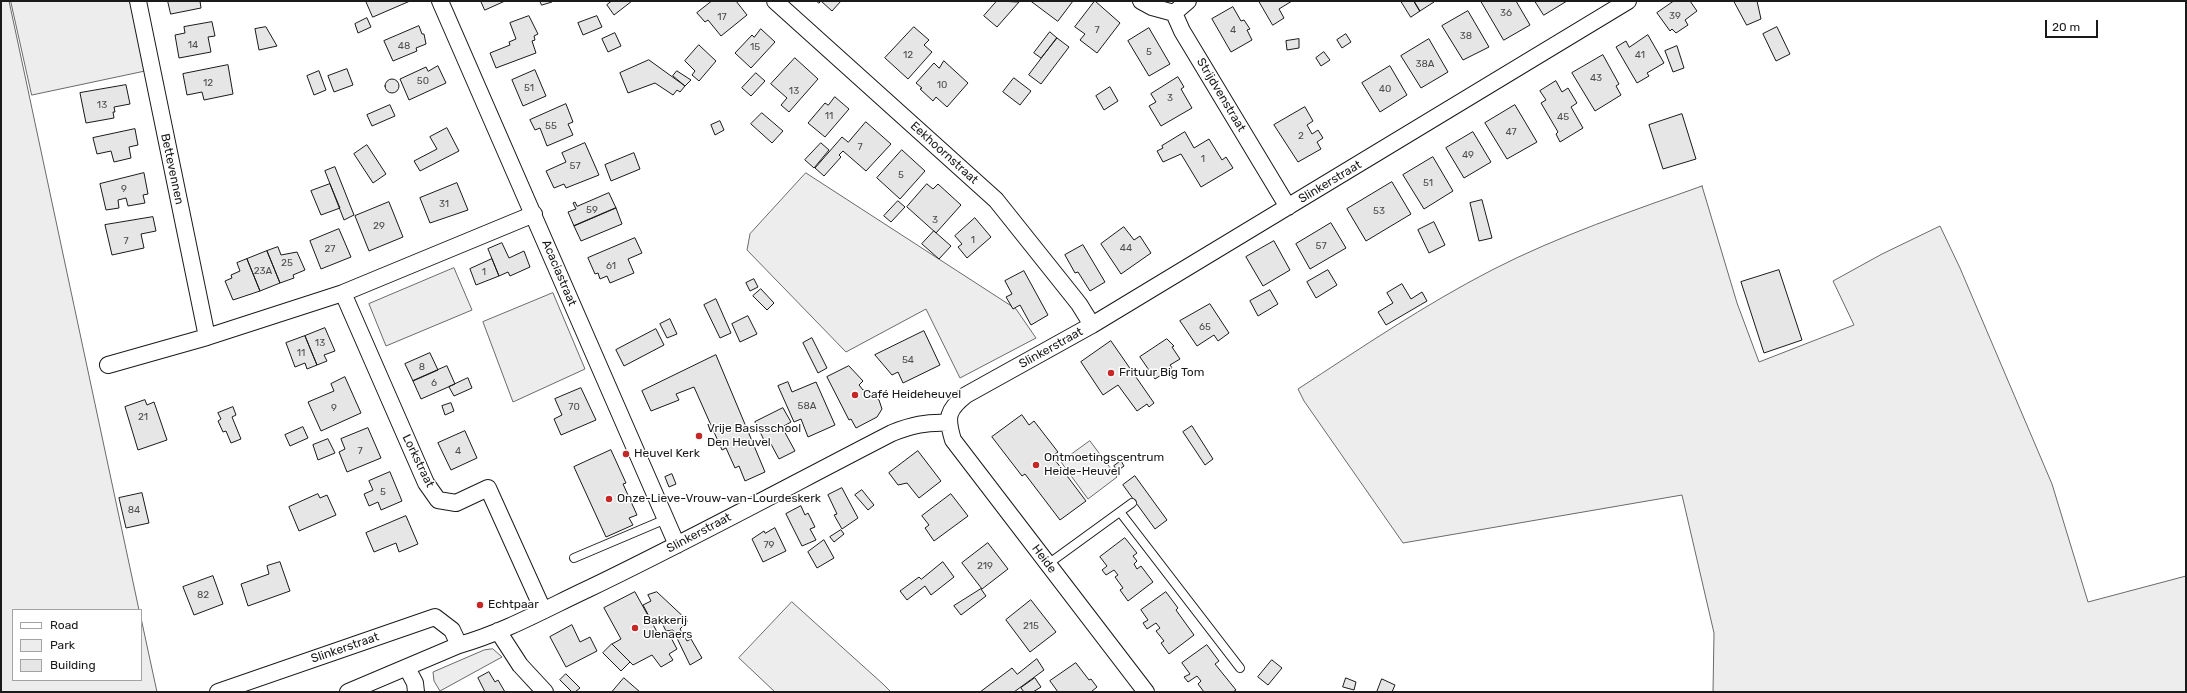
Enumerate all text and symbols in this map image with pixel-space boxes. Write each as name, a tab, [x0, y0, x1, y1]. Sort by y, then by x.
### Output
house number: 36	[1500, 7, 1512, 19]
house number: 39	[1669, 10, 1681, 22]
house number: 17	[717, 11, 727, 23]
scale bar	[2047, 12, 2100, 38]
text: 20 m	[2052, 20, 2080, 34]
house number: 7	[1094, 24, 1100, 36]
house number: 4	[1230, 24, 1236, 36]
house number: 38	[1460, 30, 1472, 42]
house number: 14	[188, 39, 198, 51]
house number: 48	[398, 40, 410, 52]
house number: 15	[750, 41, 760, 53]
house number: 5	[1146, 46, 1152, 58]
house number: 12	[903, 49, 913, 61]
house number: 41	[1635, 49, 1645, 61]
street label: Strijdvenstraat	[1193, 56, 1249, 134]
house number: 38A	[1415, 58, 1435, 70]
house number: 43	[1590, 72, 1602, 84]
house number: 50	[417, 75, 429, 87]
house number: 12	[203, 77, 213, 89]
house number: 10	[937, 79, 947, 91]
house number: 51	[524, 82, 534, 94]
house number: 40	[1379, 83, 1391, 95]
house number: 13	[789, 85, 799, 97]
house number: 3	[1167, 92, 1173, 104]
house number: 13	[97, 99, 107, 111]
house number: 11	[825, 110, 833, 122]
house number: 45	[1557, 111, 1569, 123]
street label: Eekhoornstraat	[907, 119, 981, 187]
house number: 55	[545, 120, 557, 132]
house number: 47	[1505, 126, 1517, 138]
house number: 2	[1298, 130, 1304, 142]
street label: Bettevennen	[157, 132, 187, 206]
house number: 7	[857, 141, 863, 153]
house number: 49	[1462, 149, 1474, 161]
house number: 1	[1201, 153, 1205, 165]
street label: Slinkerstraat	[1296, 158, 1364, 206]
house number: 57	[569, 160, 581, 172]
house number: 5	[898, 169, 904, 181]
house number: 51	[1423, 177, 1433, 189]
house number: 9	[121, 183, 127, 195]
house number: 31	[439, 198, 449, 210]
house number: 59	[586, 204, 598, 216]
house number: 53	[1373, 205, 1385, 217]
house number: 3	[932, 214, 938, 226]
house number: 29	[373, 220, 385, 232]
house number: 1	[971, 234, 975, 246]
house number: 7	[123, 235, 129, 247]
street label: Acaciastraat	[539, 238, 579, 308]
house number: 57	[1315, 240, 1327, 252]
house number: 44	[1120, 242, 1132, 254]
house number: 27	[325, 243, 335, 255]
house number: 25	[281, 257, 293, 269]
house number: 61	[606, 260, 616, 272]
house number: 23A	[254, 265, 272, 277]
house number: 1	[482, 266, 486, 278]
house number: 65	[1199, 321, 1211, 333]
street label: Slinkerstraat	[1017, 325, 1085, 371]
house number: 13	[315, 337, 325, 349]
house number: 11	[297, 347, 305, 359]
house number: 54	[902, 354, 914, 366]
house number: 8	[419, 361, 425, 373]
place label: Frituur Big Tom	[1119, 366, 1204, 380]
marker: Frituur Big Tom	[1106, 368, 1116, 378]
house number: 6	[431, 377, 437, 389]
place label: Café Heideheuvel	[863, 388, 961, 402]
marker: Café Heideheuvel	[850, 390, 860, 400]
house number: 58A	[798, 400, 816, 412]
house number: 70	[568, 401, 580, 413]
house number: 9	[331, 402, 337, 414]
house number: 21	[138, 411, 148, 423]
place label: Vrije Basisschool Den Heuvel	[707, 422, 801, 450]
marker: Vrije Basisschool Den Heuvel	[694, 431, 704, 441]
street label: Lorkstraat	[399, 432, 437, 490]
house number: 7	[357, 445, 363, 457]
house number: 4	[455, 445, 461, 457]
place label: Heuvel Kerk	[634, 447, 700, 461]
marker: Heuvel Kerk	[621, 449, 631, 459]
place label: Ontmoetingscentrum Heide-Heuvel	[1044, 451, 1164, 479]
marker: Ontmoetingscentrum Heide-Heuvel	[1031, 460, 1041, 470]
house number: 5	[380, 486, 386, 498]
place label: Onze-Lieve-Vrouw-van-Lourdeskerk	[617, 492, 821, 506]
marker: Onze-Lieve-Vrouw-van-Lourdeskerk	[604, 494, 614, 504]
house number: 84	[128, 504, 140, 516]
street label: Slinkerstraat	[664, 510, 734, 556]
house number: 79	[763, 539, 775, 551]
street label: Heide	[1029, 542, 1059, 576]
house number: 219	[977, 560, 993, 572]
house number: 82	[197, 589, 209, 601]
place label: Echtpaar	[488, 598, 539, 612]
marker: Echtpaar	[475, 600, 485, 610]
legend	[12, 609, 142, 681]
place label: Bakkerij Ulenaers	[643, 614, 692, 642]
text: Road	[50, 618, 78, 632]
house number: 215	[1023, 620, 1039, 632]
marker: Bakkerij Ulenaers	[630, 623, 640, 633]
street label: Slinkerstraat	[309, 630, 381, 666]
text: Park	[50, 638, 75, 652]
text: Building	[50, 658, 96, 672]

